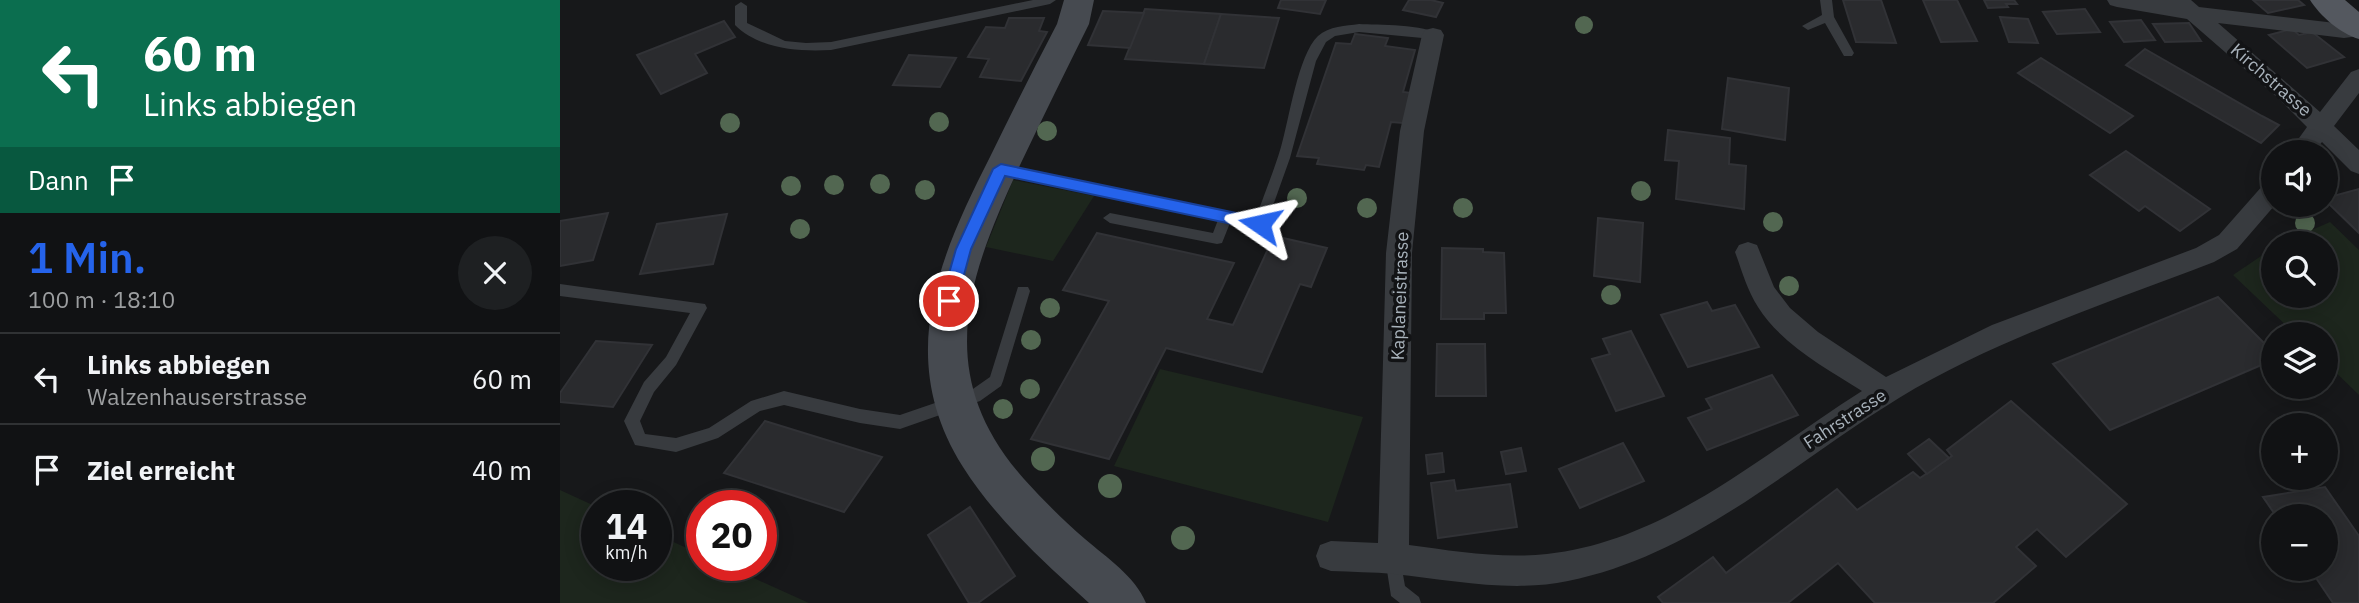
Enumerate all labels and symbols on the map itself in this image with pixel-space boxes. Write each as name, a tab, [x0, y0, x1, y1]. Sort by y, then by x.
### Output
street label: Kirchstrasse	[2226, 38, 2317, 121]
position arrow	[1223, 187, 1297, 261]
street label: Kaplaneistrasse	[1386, 231, 1413, 361]
pin	[919, 271, 979, 331]
street label: Fahrstrasse	[1799, 383, 1891, 454]
speed limit sign: 20	[686, 490, 777, 581]

